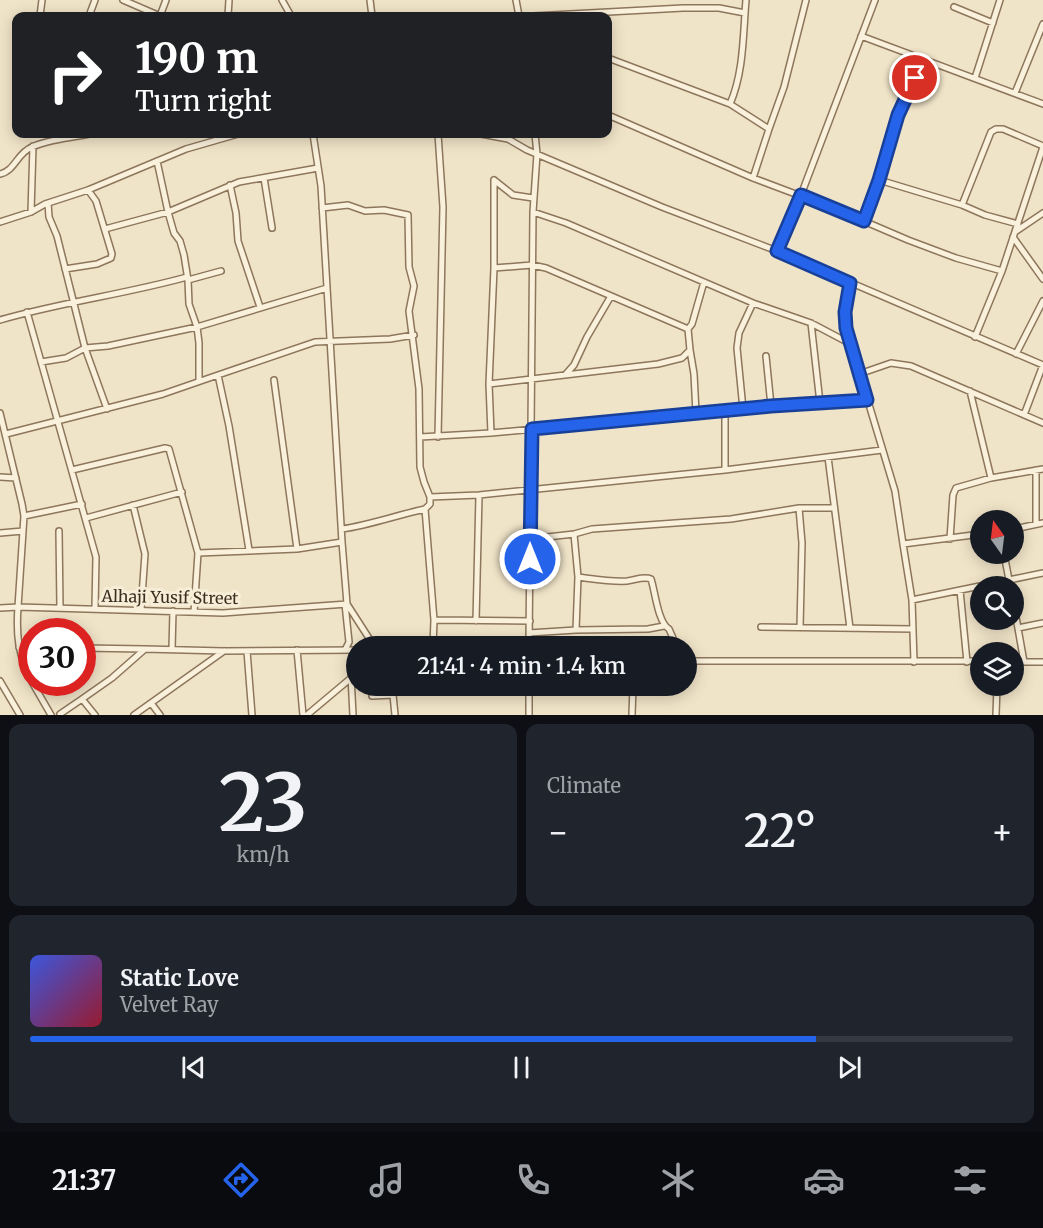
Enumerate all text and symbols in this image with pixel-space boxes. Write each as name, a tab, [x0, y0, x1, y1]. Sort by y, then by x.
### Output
text: 190 m	[135, 32, 258, 84]
icon: right	[36, 36, 114, 114]
pin	[889, 52, 940, 103]
icon: arrive	[898, 61, 931, 94]
text: Turn right	[135, 84, 272, 118]
north arrow	[970, 510, 1024, 564]
map controls	[970, 510, 1024, 696]
position arrow	[498, 527, 562, 591]
button: search	[970, 576, 1024, 630]
street label: Alhaji Yusif Street	[100, 586, 239, 608]
speed limit sign: 30	[18, 618, 96, 696]
button: layers	[970, 642, 1024, 696]
text: 21:41 · 4 min · 1.4 km	[417, 652, 626, 680]
text: 23	[219, 754, 307, 852]
text: Climate	[547, 773, 621, 798]
text: 22°	[744, 803, 816, 859]
text: −	[547, 812, 569, 853]
text: +	[991, 812, 1013, 853]
text: km/h	[237, 842, 289, 867]
text: Static Love	[120, 964, 239, 992]
text: Velvet Ray	[120, 992, 219, 1017]
icon: previous	[177, 1051, 210, 1084]
icon: pause	[505, 1051, 538, 1084]
icon: next	[833, 1051, 866, 1084]
icon: directions	[220, 1159, 262, 1201]
icon: music	[366, 1159, 408, 1201]
icon: phone	[512, 1159, 554, 1201]
icon: climate	[657, 1159, 699, 1201]
icon: car	[803, 1159, 845, 1201]
icon: filters	[949, 1159, 991, 1201]
text: 21:37	[52, 1163, 116, 1197]

